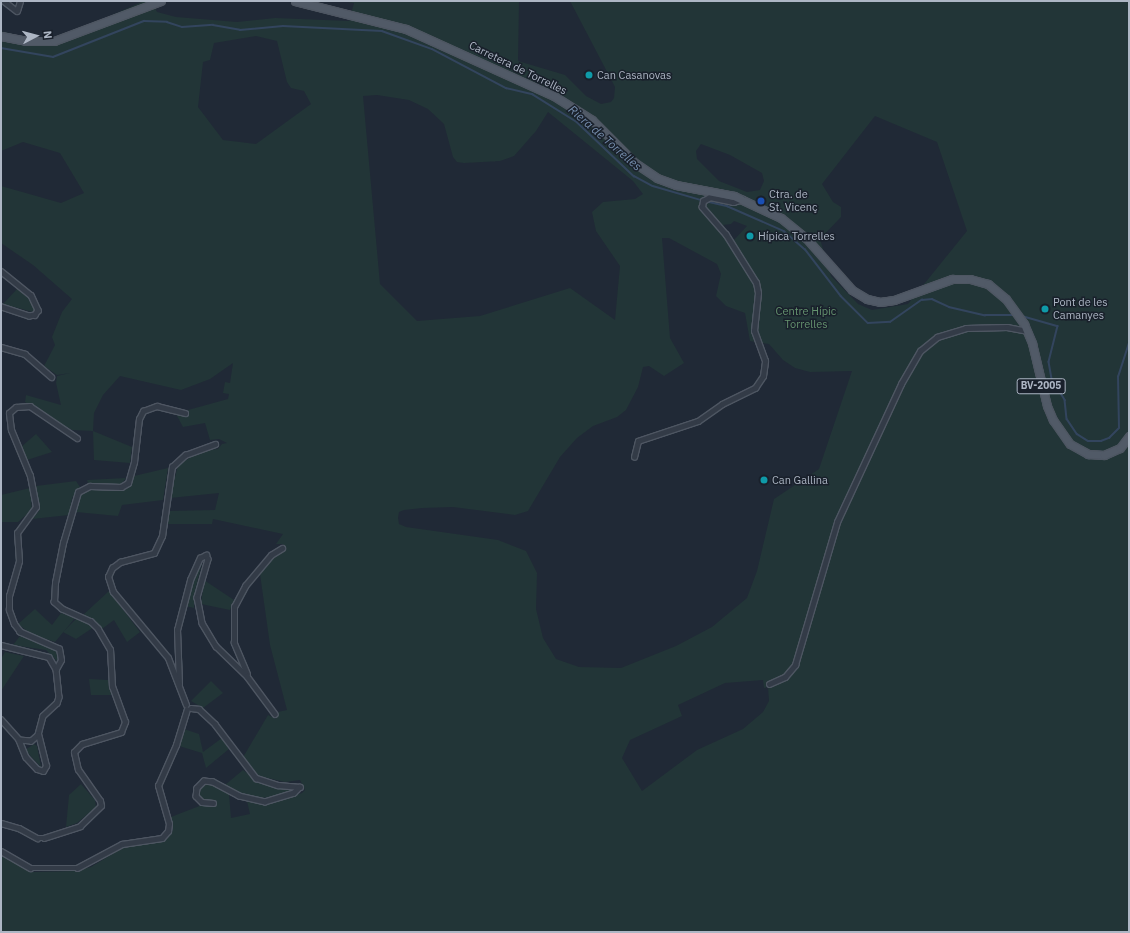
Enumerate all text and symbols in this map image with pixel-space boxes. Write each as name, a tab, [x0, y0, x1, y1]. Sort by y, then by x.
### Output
north arrow	[16, 16, 56, 56]
text: N	[41, 30, 55, 39]
street label: Carretera de Torrelles	[467, 39, 569, 97]
place label: Can Casanovas	[597, 68, 671, 82]
marker: Can Casanovas	[584, 70, 594, 80]
water label: Riera de Torrelles	[565, 102, 645, 174]
place label: Ctra. de St. Vicenç	[769, 188, 818, 214]
marker: Ctra. de St. Vicenç	[756, 196, 766, 206]
place label: Hípica Torrelles	[758, 229, 835, 243]
marker: Hípica Torrelles	[745, 231, 755, 241]
place label: Pont de les Camanyes	[1053, 296, 1108, 322]
marker: Pont de les Camanyes	[1040, 304, 1050, 314]
park label: Centre Hípic Torrelles	[776, 305, 836, 331]
road number: BV-2005	[1016, 378, 1066, 394]
place label: Can Gallina	[772, 473, 828, 487]
marker: Can Gallina	[759, 475, 769, 485]

